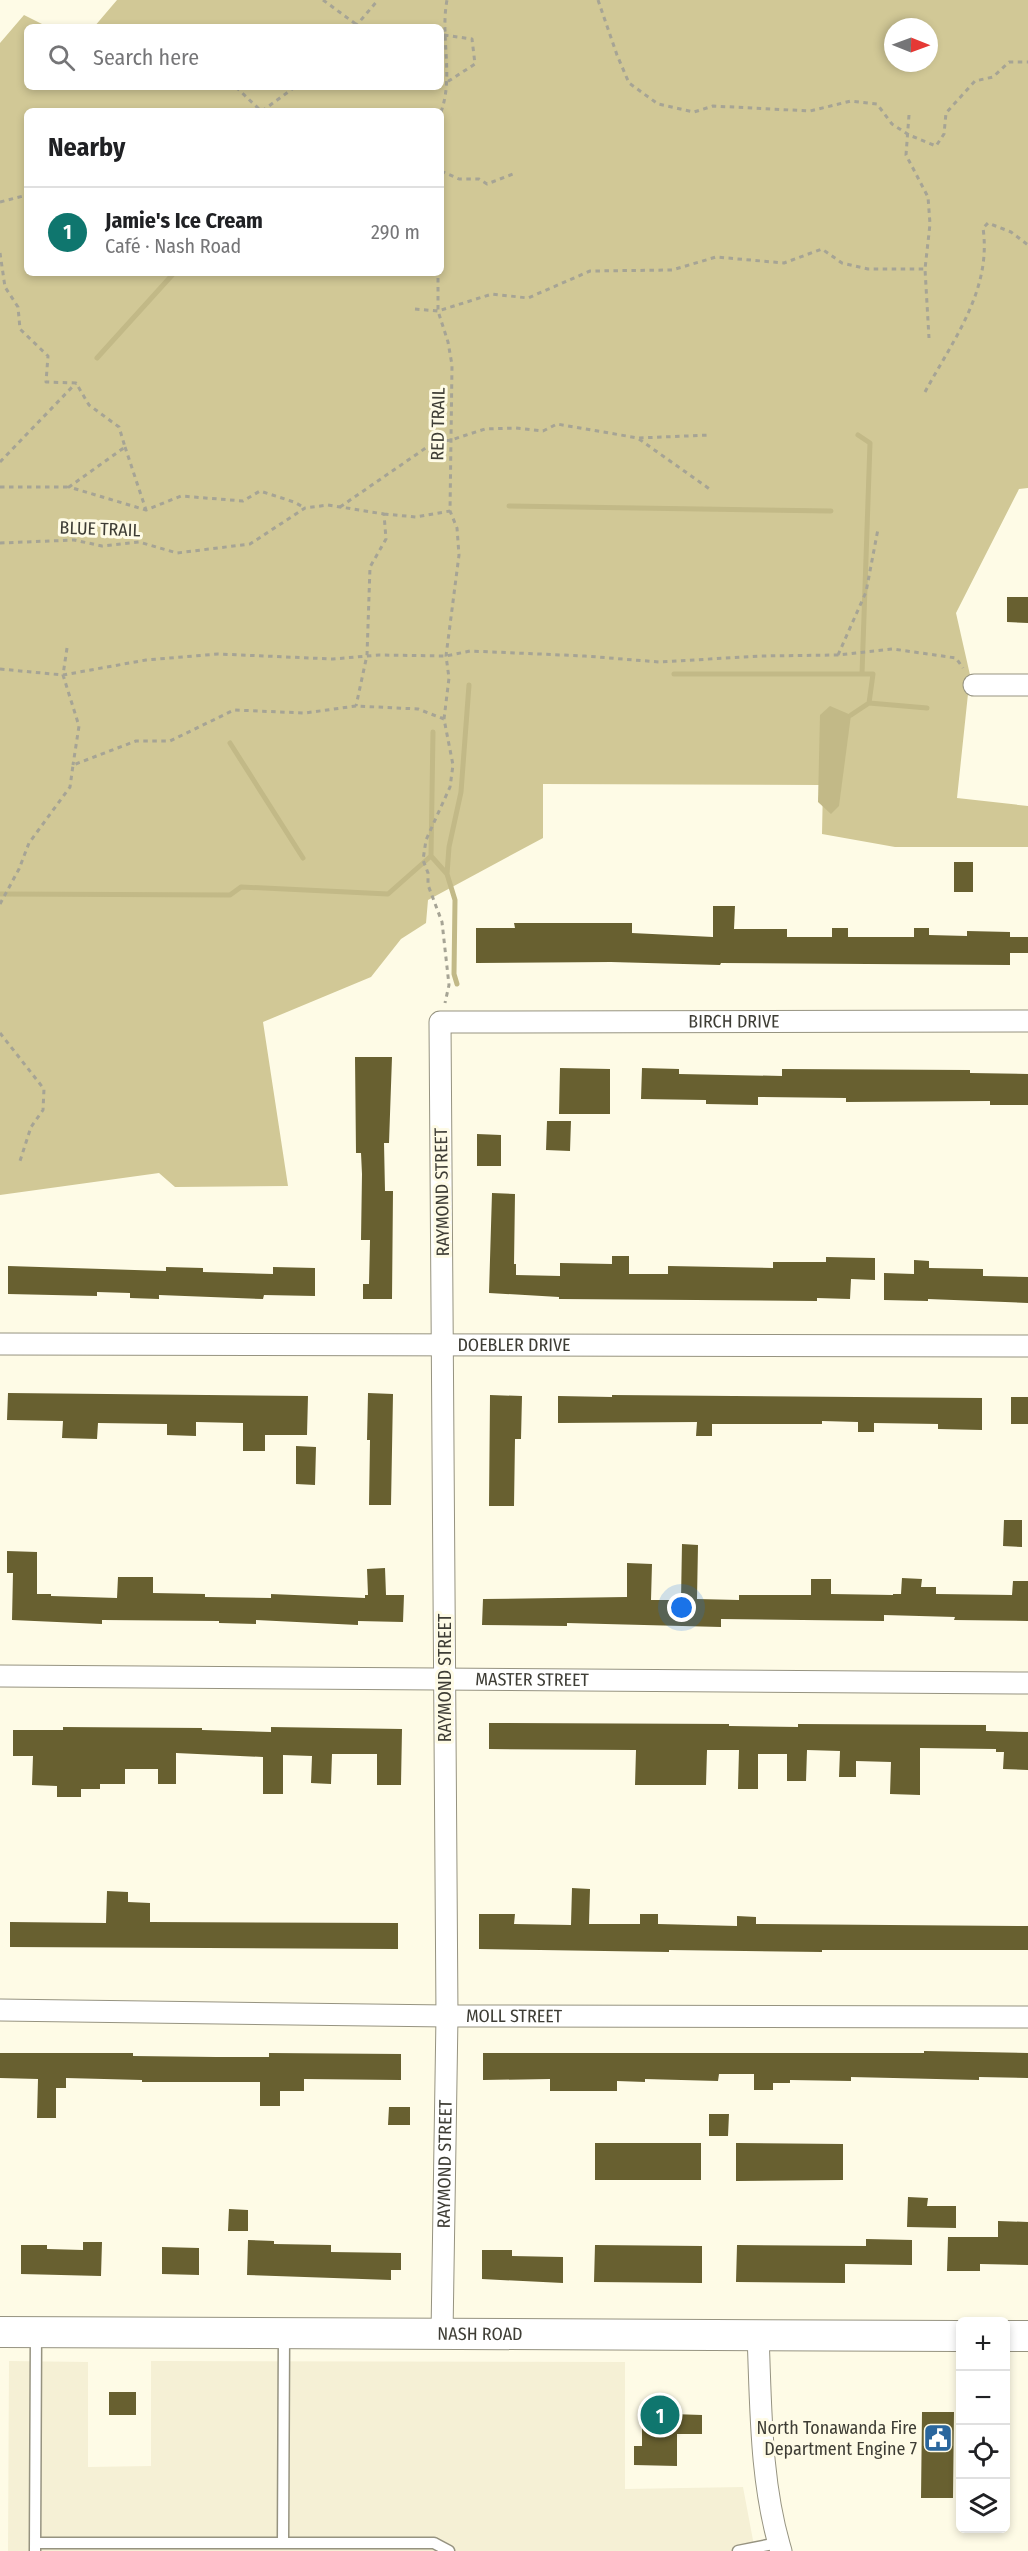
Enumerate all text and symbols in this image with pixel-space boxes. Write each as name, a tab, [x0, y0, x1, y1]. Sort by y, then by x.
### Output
north arrow	[884, 18, 938, 72]
search box	[24, 24, 444, 90]
icon: search	[45, 41, 78, 74]
text: Search here	[93, 44, 199, 71]
text: Nearby	[48, 132, 125, 163]
text: Jamie's Ice Cream	[105, 207, 263, 234]
text: 1	[63, 220, 72, 244]
text: 290 m	[371, 220, 420, 244]
text: Café · Nash Road	[105, 234, 241, 258]
street label: RED TRAIL	[426, 387, 450, 461]
street label: BLUE TRAIL	[59, 517, 141, 541]
street label: BIRCH DRIVE	[688, 1010, 780, 1033]
street label: RAYMOND STREET	[430, 1127, 454, 1256]
street label: DOEBLER DRIVE	[457, 1334, 571, 1356]
your location	[667, 1593, 696, 1622]
street label: RAYMOND STREET	[434, 1613, 456, 1742]
street label: MASTER STREET	[475, 1668, 590, 1691]
street label: MOLL STREET	[466, 2005, 563, 2027]
street label: RAYMOND STREET	[433, 2099, 457, 2228]
map controls	[956, 2317, 1010, 2533]
button: +	[956, 2317, 1010, 2371]
street label: NASH ROAD	[437, 2323, 523, 2345]
button: −	[956, 2371, 1010, 2425]
pin: 1	[640, 2392, 680, 2438]
place label: North Tonawanda Fire Department Engine 7	[757, 2417, 917, 2460]
public building icon: North Tonawanda Fire Department Engine 7	[922, 2422, 954, 2454]
button: locate	[956, 2425, 1010, 2479]
button: layers	[956, 2479, 1010, 2533]

